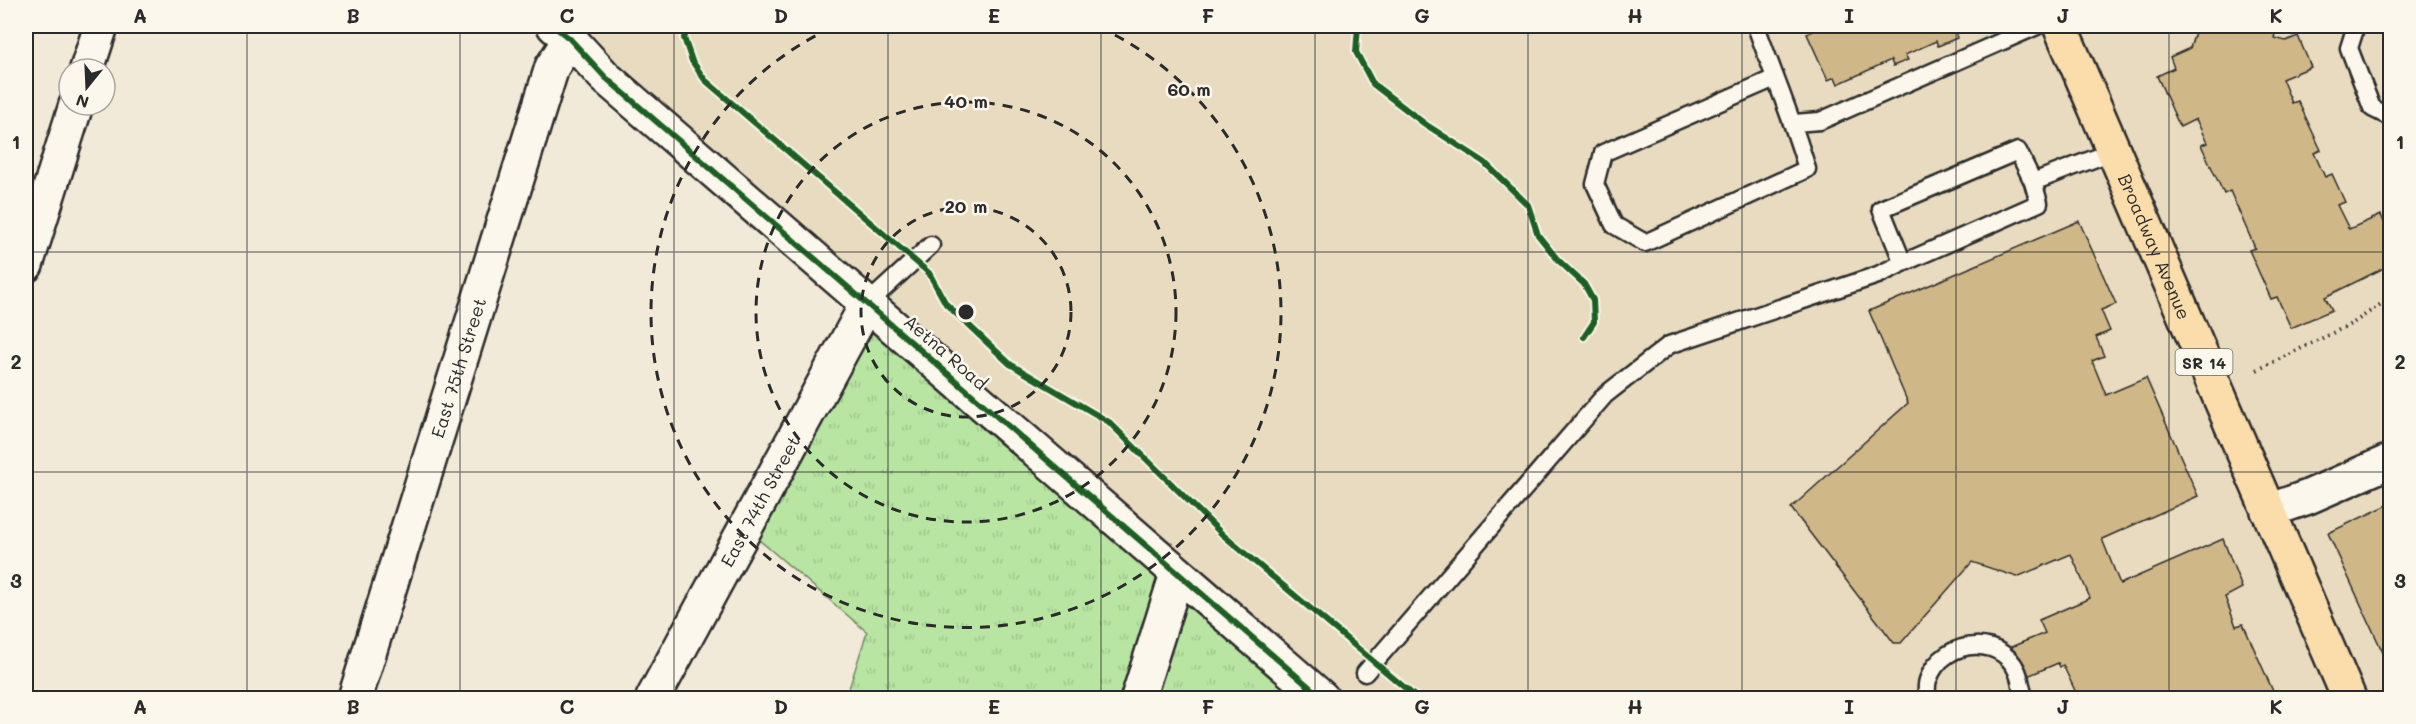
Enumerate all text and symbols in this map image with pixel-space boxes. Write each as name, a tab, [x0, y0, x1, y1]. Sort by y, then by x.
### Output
text: A	[133, 2, 147, 28]
text: B	[346, 2, 360, 28]
text: C	[560, 2, 575, 28]
text: D	[774, 2, 788, 28]
text: E	[988, 2, 1000, 28]
text: F	[1202, 2, 1215, 28]
text: G	[1414, 2, 1430, 28]
text: H	[1627, 2, 1643, 28]
text: I	[1844, 2, 1854, 28]
text: J	[2056, 2, 2070, 28]
text: K	[2269, 2, 2283, 28]
north arrow	[57, 57, 117, 117]
text: 60 m	[1167, 77, 1211, 101]
text: 40 m	[944, 89, 988, 113]
text: N	[73, 90, 91, 114]
text: 1	[12, 128, 20, 154]
text: 1	[2396, 128, 2404, 154]
street label: Broadway Avenue	[2113, 170, 2197, 323]
text: 20 m	[945, 194, 987, 218]
street label: East 75th Street	[425, 295, 491, 441]
centre of rings	[956, 302, 976, 322]
street label: Aetna Road	[899, 309, 993, 395]
text: 2	[10, 348, 22, 374]
text: 2	[2394, 348, 2406, 374]
road number: SR 14	[2176, 349, 2232, 375]
street label: East 74th Street	[715, 431, 805, 571]
text: 3	[10, 567, 22, 593]
text: 3	[2394, 567, 2406, 593]
text: A	[133, 693, 147, 719]
text: B	[346, 693, 360, 719]
text: C	[560, 693, 575, 719]
text: D	[774, 693, 788, 719]
text: E	[988, 693, 1000, 719]
text: F	[1202, 693, 1215, 719]
text: G	[1414, 693, 1430, 719]
text: H	[1627, 693, 1643, 719]
text: I	[1844, 693, 1854, 719]
text: J	[2056, 693, 2070, 719]
text: K	[2269, 693, 2283, 719]

